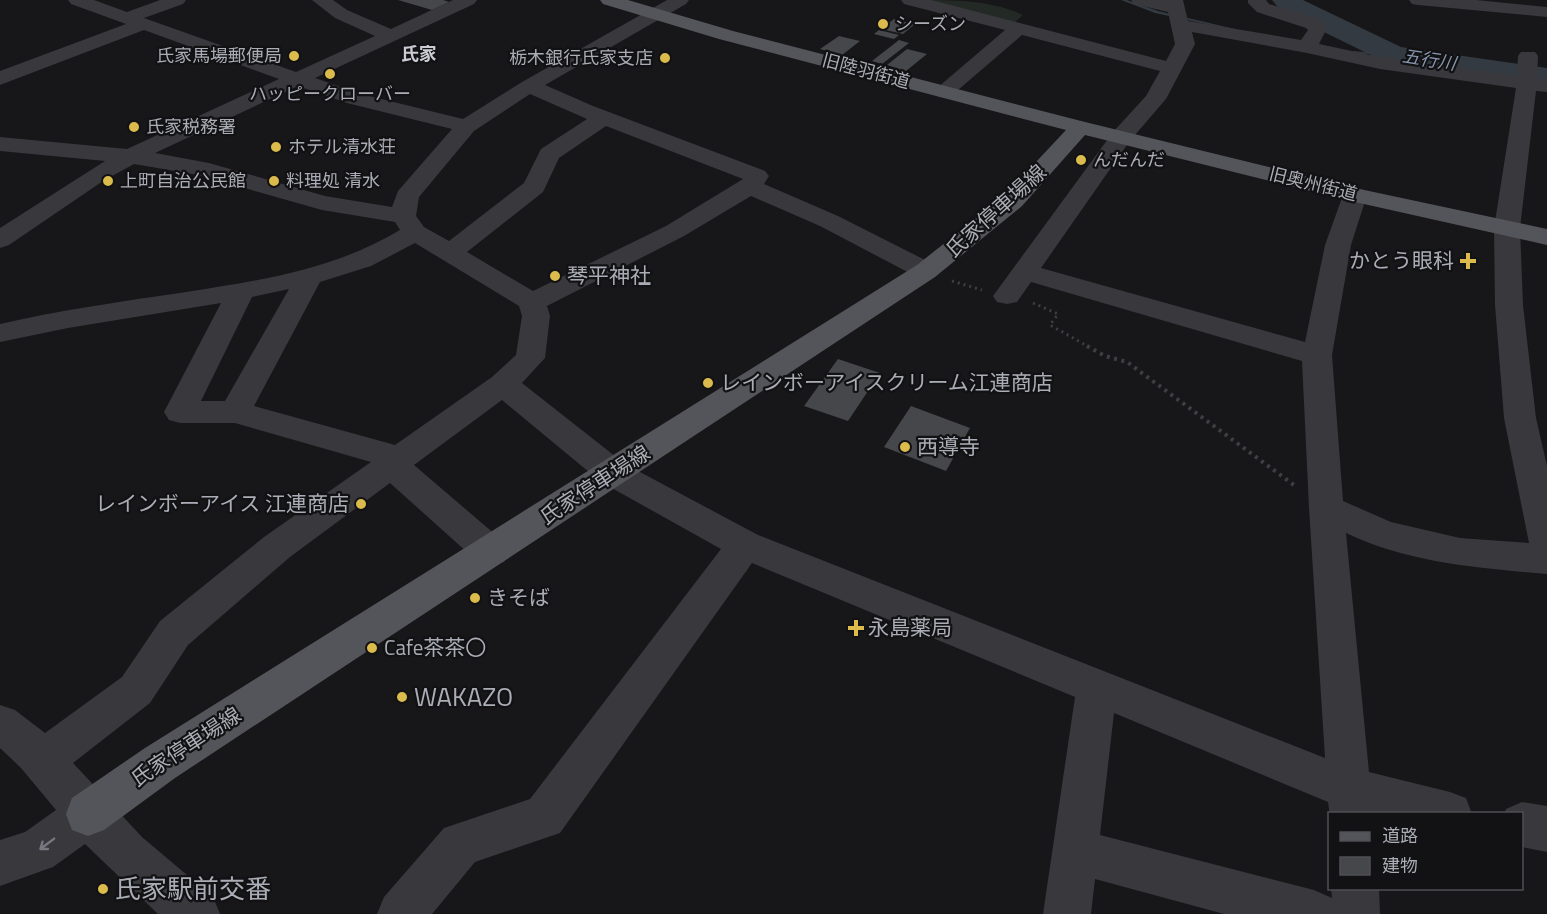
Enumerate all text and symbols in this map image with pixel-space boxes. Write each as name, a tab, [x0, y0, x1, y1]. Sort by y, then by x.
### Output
place label: シーズン	[895, 10, 966, 37]
marker: シーズン	[876, 17, 890, 31]
district label: 氏家	[401, 40, 437, 67]
place label: 氏家馬場郵便局	[156, 42, 282, 69]
water label: 五行川	[1400, 42, 1460, 77]
place label: 栃木銀行氏家支店	[509, 44, 653, 71]
street label: 旧陸羽街道	[819, 46, 913, 95]
marker: 氏家馬場郵便局	[287, 49, 301, 63]
marker: 栃木銀行氏家支店	[658, 51, 672, 65]
marker: ハッピークローバー	[323, 67, 337, 81]
place label: ハッピークローバー	[249, 80, 411, 107]
place label: 氏家税務署	[146, 113, 236, 140]
marker: 氏家税務署	[127, 120, 141, 134]
place label: ホテル清水荘	[288, 133, 396, 160]
marker: ホテル清水荘	[269, 140, 283, 154]
place label: んだんだ	[1093, 146, 1165, 173]
marker: んだんだ	[1074, 153, 1088, 167]
street label: 氏家停車場線	[938, 156, 1053, 264]
street label: 旧奥州街道	[1266, 160, 1360, 208]
place label: 上町自治公民館	[120, 167, 246, 194]
place label: 料理処 清水	[286, 167, 380, 194]
marker: 上町自治公民館	[101, 174, 115, 188]
marker: 料理処 清水	[267, 174, 281, 188]
place label: かとう眼科	[1349, 244, 1454, 276]
marker: かとう眼科	[1459, 252, 1477, 270]
place label: 琴平神社	[567, 259, 651, 291]
marker: 琴平神社	[548, 269, 562, 283]
place label: レインボーアイスクリーム江連商店	[720, 366, 1053, 398]
marker: レインボーアイスクリーム江連商店	[701, 376, 715, 390]
place label: 西導寺	[917, 430, 980, 462]
street label: 氏家停車場線	[533, 436, 656, 532]
marker: 西導寺	[898, 440, 912, 454]
place label: レインボーアイス 江連商店	[95, 487, 349, 519]
marker: レインボーアイス 江連商店	[354, 497, 368, 511]
place label: きそば	[487, 581, 550, 613]
marker: きそば	[468, 591, 482, 605]
place label: 永島薬局	[868, 611, 952, 643]
marker: 永島薬局	[849, 621, 863, 635]
place label: Cafe茶茶〇	[384, 631, 486, 663]
marker: Cafe茶茶〇	[365, 641, 379, 655]
place label: WAKAZO	[414, 677, 513, 716]
marker: WAKAZO	[395, 690, 409, 704]
street label: 氏家停車場線	[124, 698, 247, 794]
legend	[1328, 812, 1523, 890]
text: 道路	[1382, 822, 1418, 849]
one-way arrow	[39, 838, 55, 850]
text: 建物	[1382, 852, 1418, 879]
place label: 氏家駅前交番	[115, 869, 271, 908]
marker: 氏家駅前交番	[96, 882, 110, 896]

